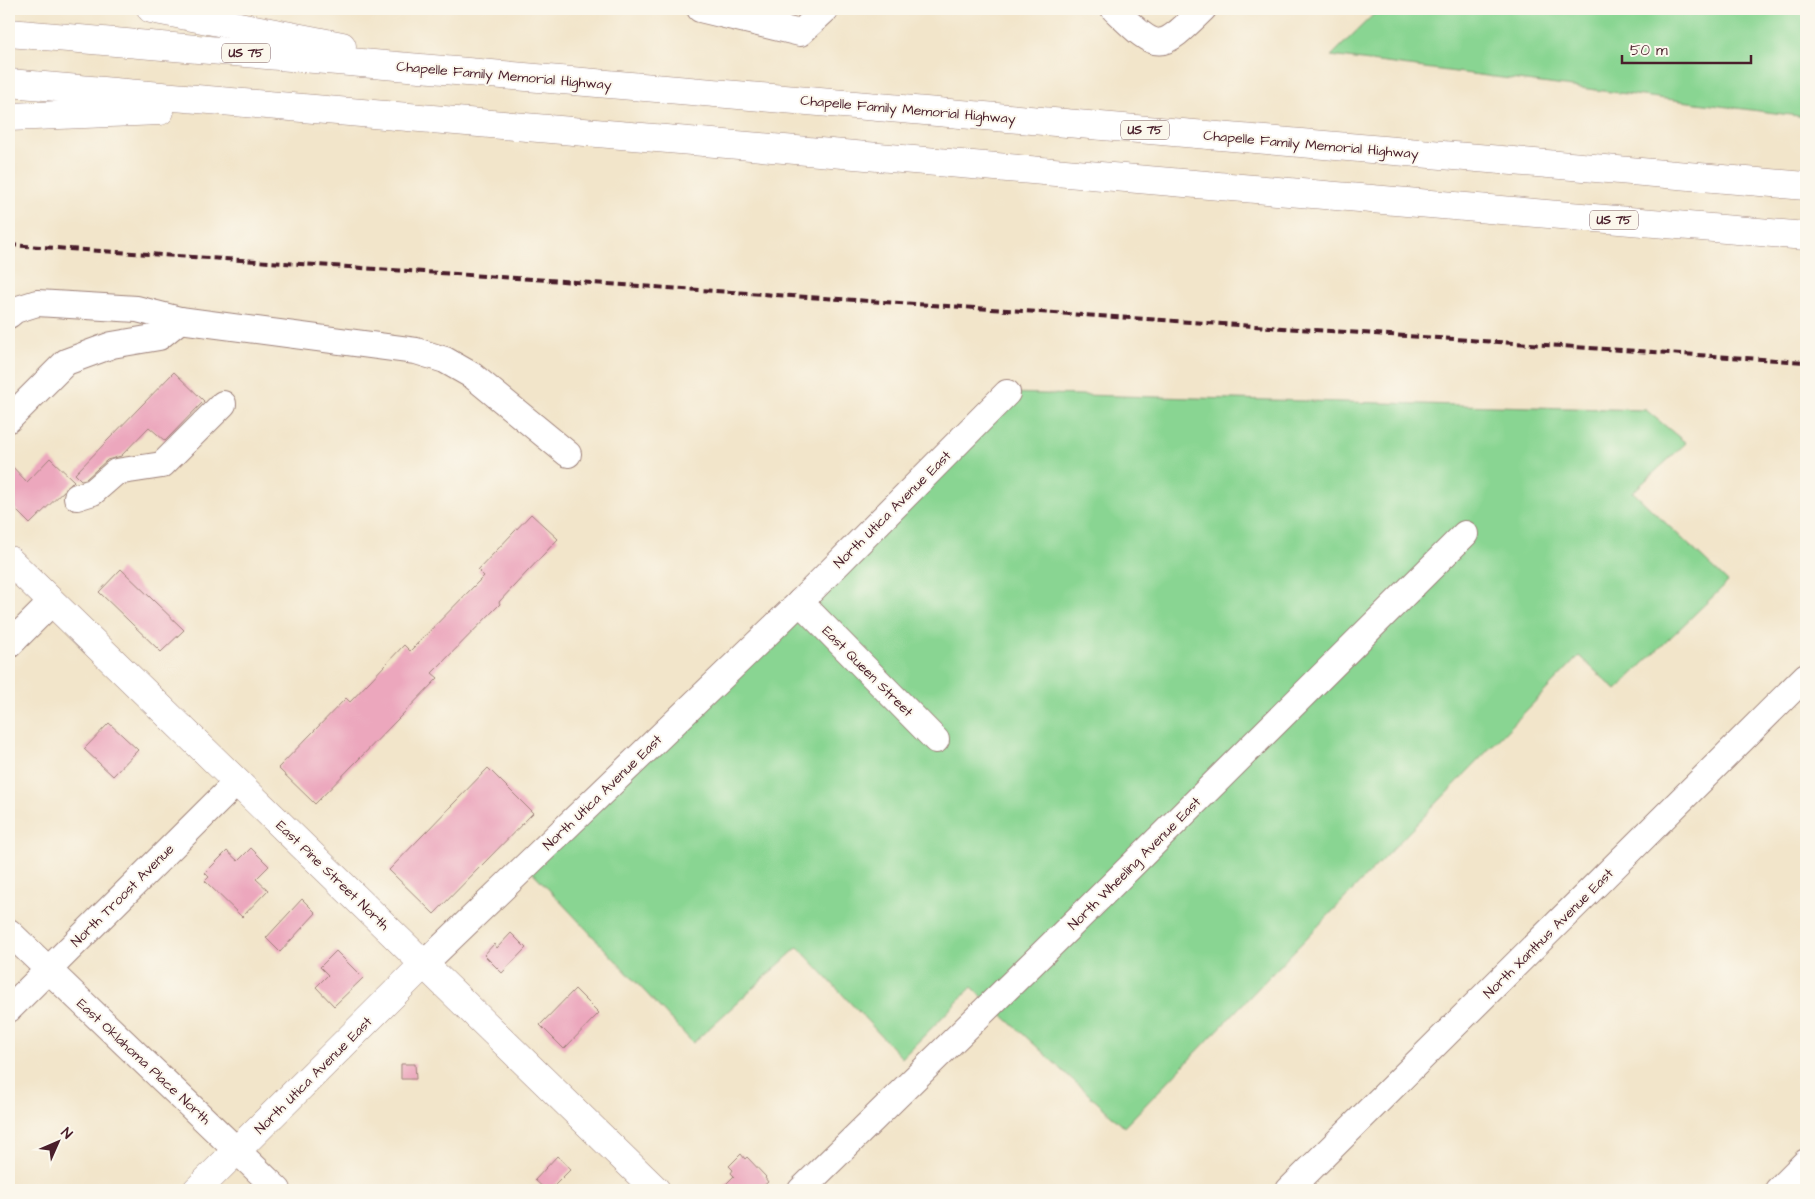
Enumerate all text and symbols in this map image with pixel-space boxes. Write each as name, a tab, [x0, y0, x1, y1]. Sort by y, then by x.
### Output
scale bar	[1622, 32, 1751, 64]
text: 50 m	[1630, 40, 1668, 61]
road number: US 75	[222, 44, 270, 62]
street label: Chapelle Family Memorial Highway	[396, 57, 613, 95]
street label: Chapelle Family Memorial Highway	[800, 91, 1017, 129]
road number: US 75	[1121, 120, 1169, 140]
street label: Chapelle Family Memorial Highway	[1203, 126, 1420, 164]
road number: US 75	[1590, 210, 1638, 230]
street label: North Utica Avenue East	[829, 446, 956, 573]
street label: East Queen Street	[817, 622, 918, 722]
street label: North Utica Avenue East	[539, 730, 667, 855]
street label: North Wheeling Avenue East	[1064, 792, 1206, 935]
street label: East Pine Street North	[271, 816, 393, 935]
street label: North Troost Avenue	[67, 839, 179, 952]
street label: North Xanthus Avenue East	[1479, 864, 1618, 1003]
street label: East Oklahoma Place North	[72, 994, 215, 1129]
street label: North Utica Avenue East	[250, 1012, 377, 1139]
north arrow	[32, 1116, 82, 1166]
text: N	[56, 1123, 77, 1144]

